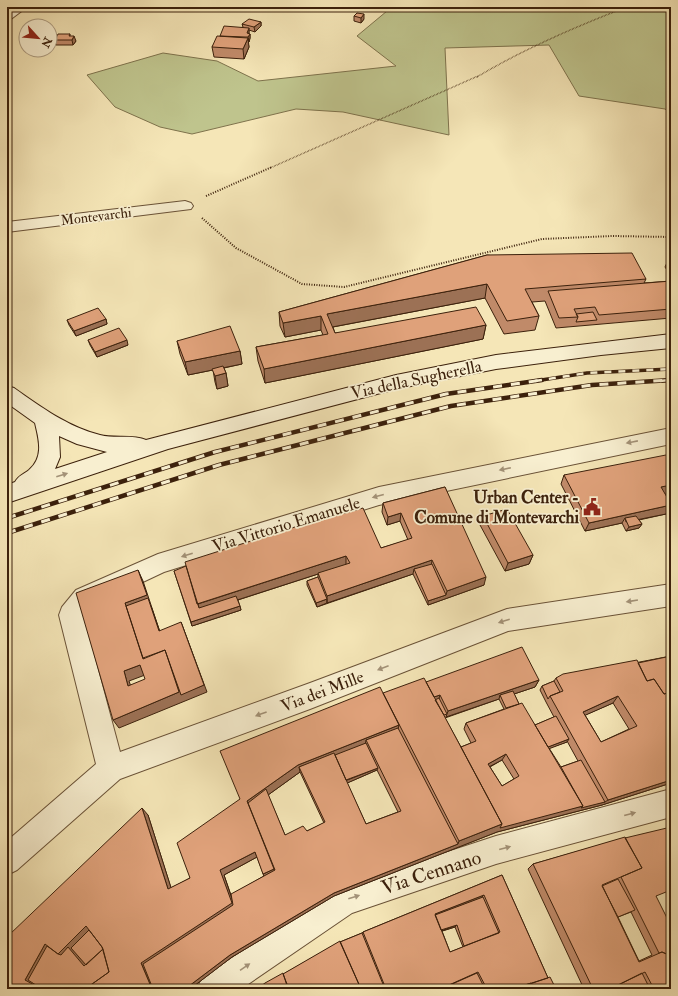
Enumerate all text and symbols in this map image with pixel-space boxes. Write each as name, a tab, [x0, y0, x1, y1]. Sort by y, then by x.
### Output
north arrow	[18, 18, 58, 58]
text: N	[38, 34, 55, 51]
street label: Montevarchi	[60, 204, 133, 229]
street label: Via della Sugherella	[349, 355, 485, 404]
one-way arrow	[626, 440, 639, 446]
one-way arrow	[499, 466, 511, 472]
one-way arrow	[57, 472, 69, 478]
place label: Urban Center - Comune di Montevarchi	[414, 487, 579, 528]
street label: Via Vittorio Emanuele	[210, 492, 363, 557]
one-way arrow	[372, 493, 384, 499]
public building icon: Urban Center - Comune di Montevarchi	[582, 497, 602, 517]
one-way arrow	[181, 552, 193, 558]
one-way arrow	[626, 598, 639, 604]
one-way arrow	[498, 618, 510, 624]
one-way arrow	[376, 665, 388, 671]
street label: Via dei Mille	[278, 666, 367, 717]
one-way arrow	[255, 711, 267, 717]
one-way arrow	[624, 811, 636, 817]
street label: Via Cennano	[378, 845, 484, 900]
one-way arrow	[499, 845, 511, 851]
one-way arrow	[349, 894, 361, 900]
one-way arrow	[240, 963, 251, 971]

